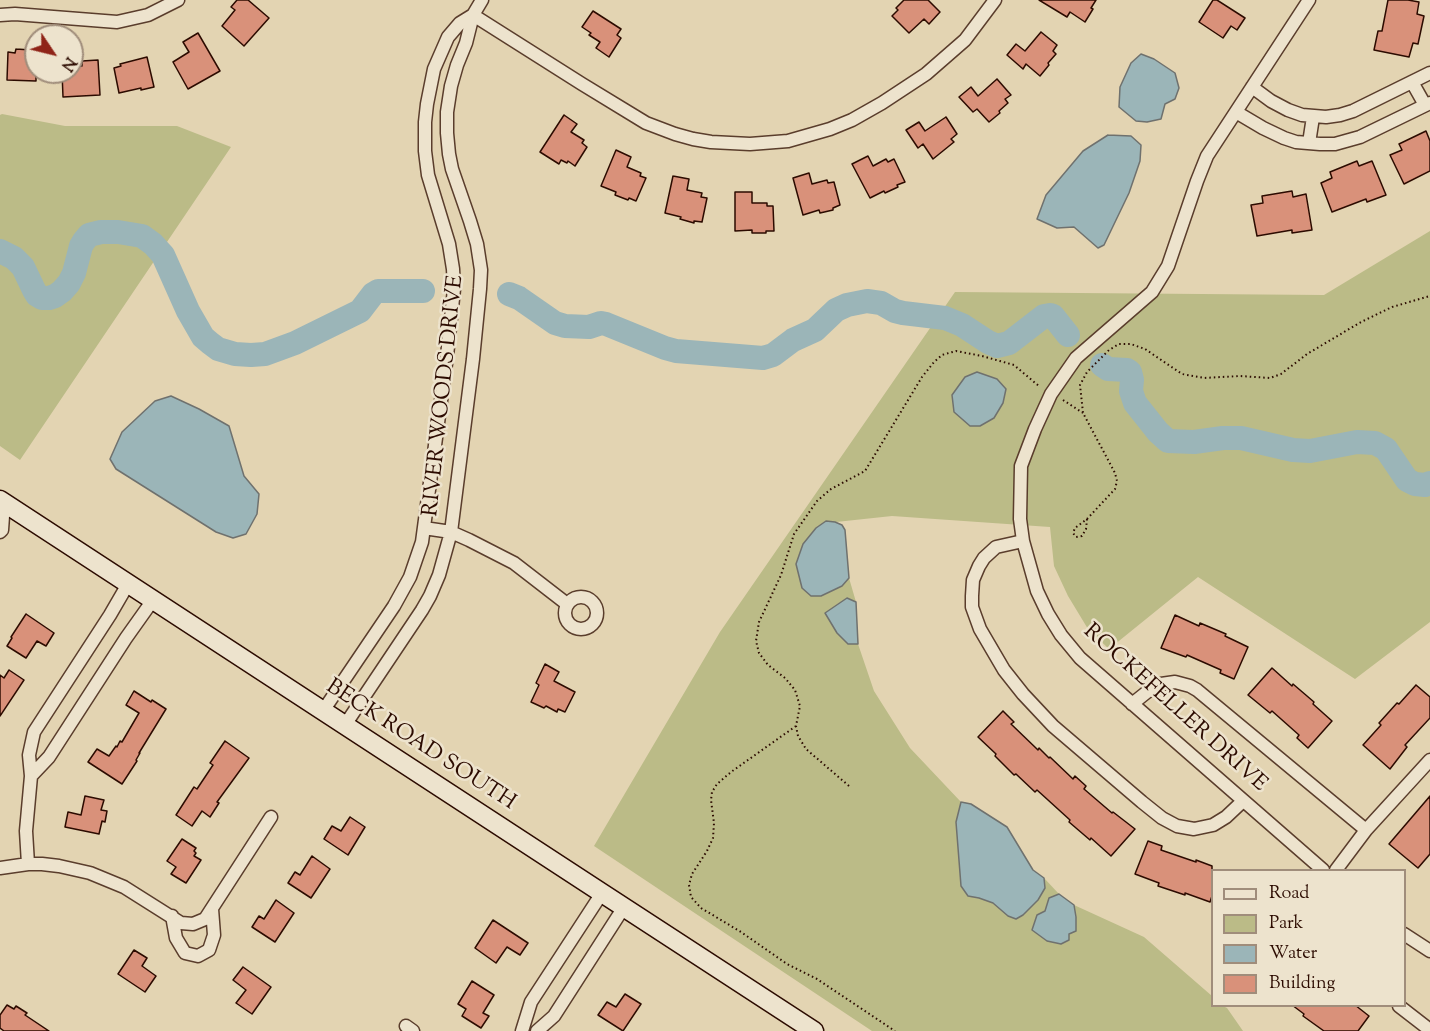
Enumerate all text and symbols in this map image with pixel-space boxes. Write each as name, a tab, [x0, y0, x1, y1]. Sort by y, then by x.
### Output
north arrow	[24, 24, 84, 84]
text: N	[54, 52, 81, 75]
street label: RIVER WOODS DRIVE	[419, 274, 471, 518]
street label: ROCKEFELLER DRIVE	[1077, 620, 1271, 798]
street label: BECK ROAD SOUTH	[320, 675, 520, 817]
legend	[1211, 869, 1406, 1007]
text: Road	[1269, 881, 1309, 907]
text: Park	[1269, 911, 1303, 937]
text: Water	[1269, 941, 1317, 967]
text: Building	[1269, 971, 1335, 997]

